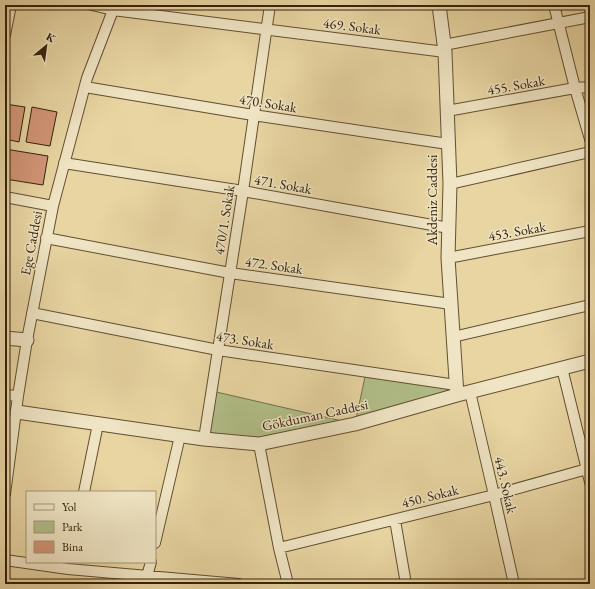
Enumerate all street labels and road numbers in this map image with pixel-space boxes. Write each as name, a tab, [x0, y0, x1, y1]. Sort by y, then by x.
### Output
street label: 469. Sokak	[322, 14, 382, 39]
street label: 455. Sokak	[486, 71, 547, 99]
street label: 470. Sokak	[238, 90, 299, 117]
street label: Akdeniz Caddesi	[423, 154, 441, 246]
street label: 471. Sokak	[253, 170, 314, 198]
street label: 470/1. Sokak	[210, 183, 238, 256]
street label: Ege Caddesi	[16, 209, 46, 277]
street label: 453. Sokak	[487, 217, 548, 245]
street label: 472. Sokak	[244, 252, 304, 278]
street label: 473. Sokak	[215, 327, 276, 354]
street label: Gökduman Caddesi	[260, 395, 370, 435]
street label: 443. Sokak	[491, 455, 521, 516]
street label: 450. Sokak	[400, 480, 461, 512]

